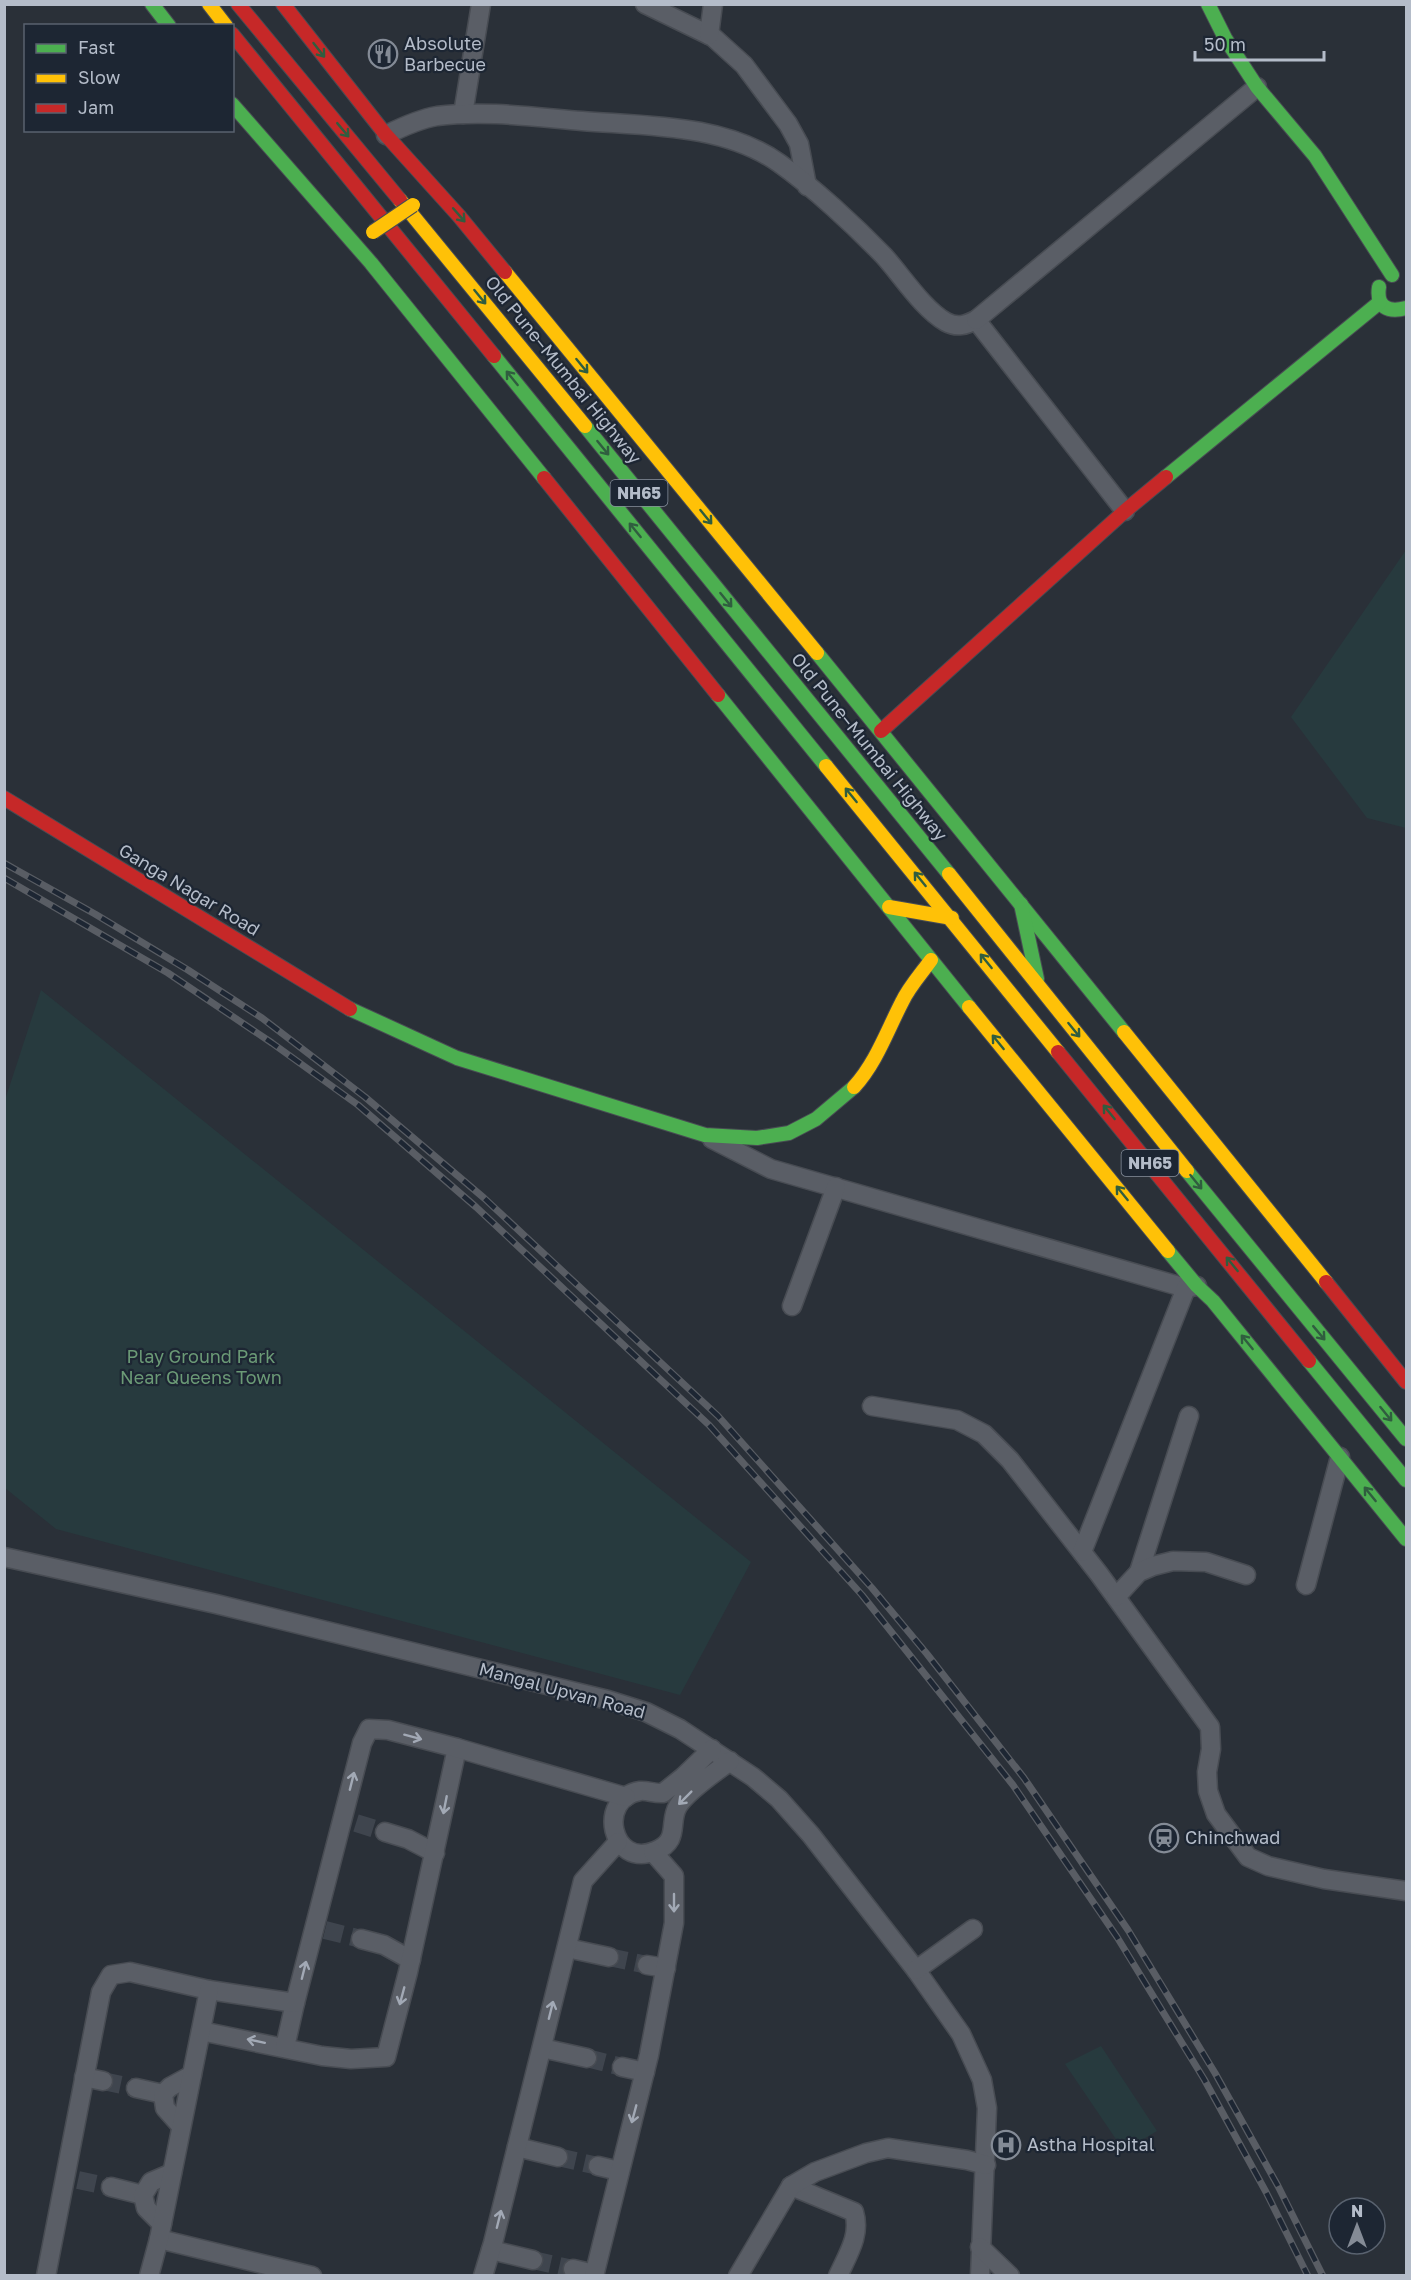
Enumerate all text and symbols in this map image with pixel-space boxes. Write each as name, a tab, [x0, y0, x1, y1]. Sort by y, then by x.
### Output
legend	[24, 24, 234, 132]
scale bar	[1195, 24, 1324, 62]
place label: Absolute Barbecue	[404, 32, 486, 75]
text: 50 m	[1204, 33, 1246, 55]
text: Fast	[78, 36, 115, 58]
restaurant icon: Absolute Barbecue	[367, 38, 399, 70]
one-way arrow	[313, 42, 326, 58]
text: Slow	[78, 66, 121, 88]
text: Jam	[78, 96, 114, 118]
one-way arrow	[336, 122, 349, 138]
one-way arrow	[452, 207, 465, 223]
street label: Old Pune–Mumbai Highway	[481, 271, 646, 468]
one-way arrow	[473, 289, 487, 304]
one-way arrow	[575, 358, 589, 373]
one-way arrow	[506, 370, 519, 386]
one-way arrow	[596, 440, 610, 455]
road number: NH65	[610, 480, 668, 506]
one-way arrow	[699, 509, 712, 525]
one-way arrow	[628, 522, 641, 538]
one-way arrow	[719, 592, 733, 607]
street label: Old Pune–Mumbai Highway	[787, 648, 952, 845]
one-way arrow	[844, 787, 857, 803]
street label: Ganga Nagar Road	[115, 838, 264, 940]
one-way arrow	[913, 871, 926, 887]
one-way arrow	[980, 953, 993, 969]
one-way arrow	[1068, 1021, 1081, 1037]
one-way arrow	[991, 1035, 1005, 1050]
one-way arrow	[1103, 1105, 1116, 1121]
road number: NH65	[1122, 1150, 1178, 1176]
one-way arrow	[1190, 1174, 1203, 1190]
one-way arrow	[1115, 1185, 1128, 1201]
one-way arrow	[1225, 1257, 1239, 1272]
one-way arrow	[1313, 1325, 1326, 1341]
one-way arrow	[1240, 1334, 1253, 1350]
park label: Play Ground Park Near Queens Town	[120, 1345, 282, 1388]
one-way arrow	[1380, 1406, 1393, 1422]
one-way arrow	[1363, 1486, 1376, 1502]
street label: Mangal Upvan Road	[477, 1657, 648, 1723]
one-way arrow	[403, 1731, 422, 1743]
one-way arrow	[346, 1772, 358, 1791]
one-way arrow	[678, 1791, 693, 1806]
one-way arrow	[439, 1795, 450, 1815]
station icon: Chinchwad	[1148, 1822, 1180, 1854]
place label: Chinchwad	[1185, 1826, 1280, 1848]
one-way arrow	[668, 1892, 680, 1912]
one-way arrow	[298, 1961, 310, 1980]
one-way arrow	[396, 1986, 408, 2005]
one-way arrow	[546, 2001, 558, 2020]
one-way arrow	[247, 2035, 267, 2046]
one-way arrow	[628, 2105, 639, 2124]
hospital icon: Astha Hospital	[990, 2129, 1022, 2161]
place label: Astha Hospital	[1027, 2133, 1155, 2155]
north arrow	[1327, 2196, 1387, 2256]
text: N	[1351, 2201, 1363, 2221]
one-way arrow	[494, 2210, 506, 2229]

